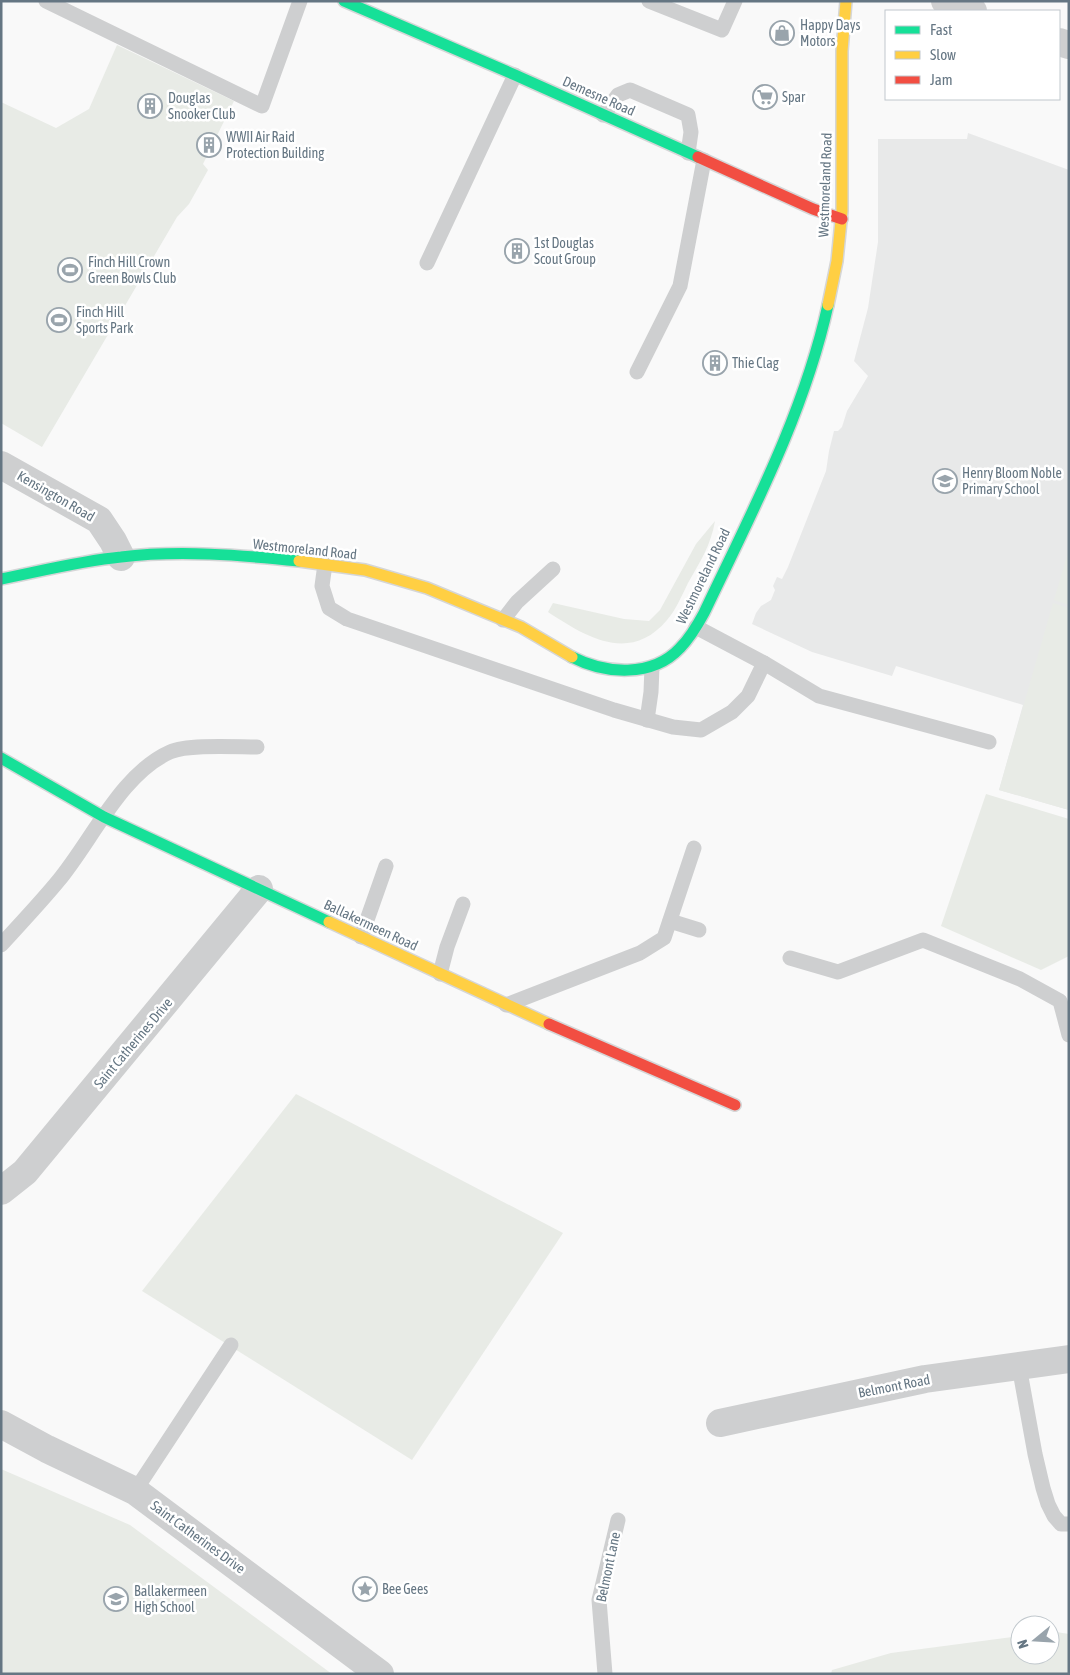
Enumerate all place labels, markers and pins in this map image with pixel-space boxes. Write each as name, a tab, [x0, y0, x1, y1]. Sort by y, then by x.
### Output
place label: Happy Days Motors	[800, 17, 861, 49]
shop icon: Happy Days Motors	[769, 20, 795, 46]
supermarket icon: Spar	[752, 84, 778, 110]
place label: Spar	[782, 89, 806, 105]
place label: Douglas Snooker Club	[168, 90, 236, 122]
building icon: Douglas Snooker Club	[137, 93, 163, 119]
place label: WWII Air Raid Protection Building	[226, 129, 324, 161]
building icon: WWII Air Raid Protection Building	[196, 132, 222, 158]
place label: 1st Douglas Scout Group	[534, 235, 596, 267]
building icon: 1st Douglas Scout Group	[504, 238, 530, 264]
place label: Finch Hill Crown Green Bowls Club	[88, 254, 177, 286]
sports icon: Finch Hill Crown Green Bowls Club	[57, 257, 83, 283]
place label: Finch Hill Sports Park	[76, 304, 133, 336]
sports icon: Finch Hill Sports Park	[46, 307, 72, 333]
building icon: Thie Clag	[702, 350, 728, 376]
place label: Thie Clag	[732, 355, 779, 371]
place label: Henry Bloom Noble Primary School	[962, 465, 1062, 497]
school or university icon: Henry Bloom Noble Primary School	[932, 468, 958, 494]
place icon: Bee Gees	[352, 1576, 378, 1602]
place label: Bee Gees	[382, 1581, 428, 1597]
place label: Ballakermeen High School	[134, 1583, 207, 1615]
school or university icon: Ballakermeen High School	[103, 1586, 129, 1612]

